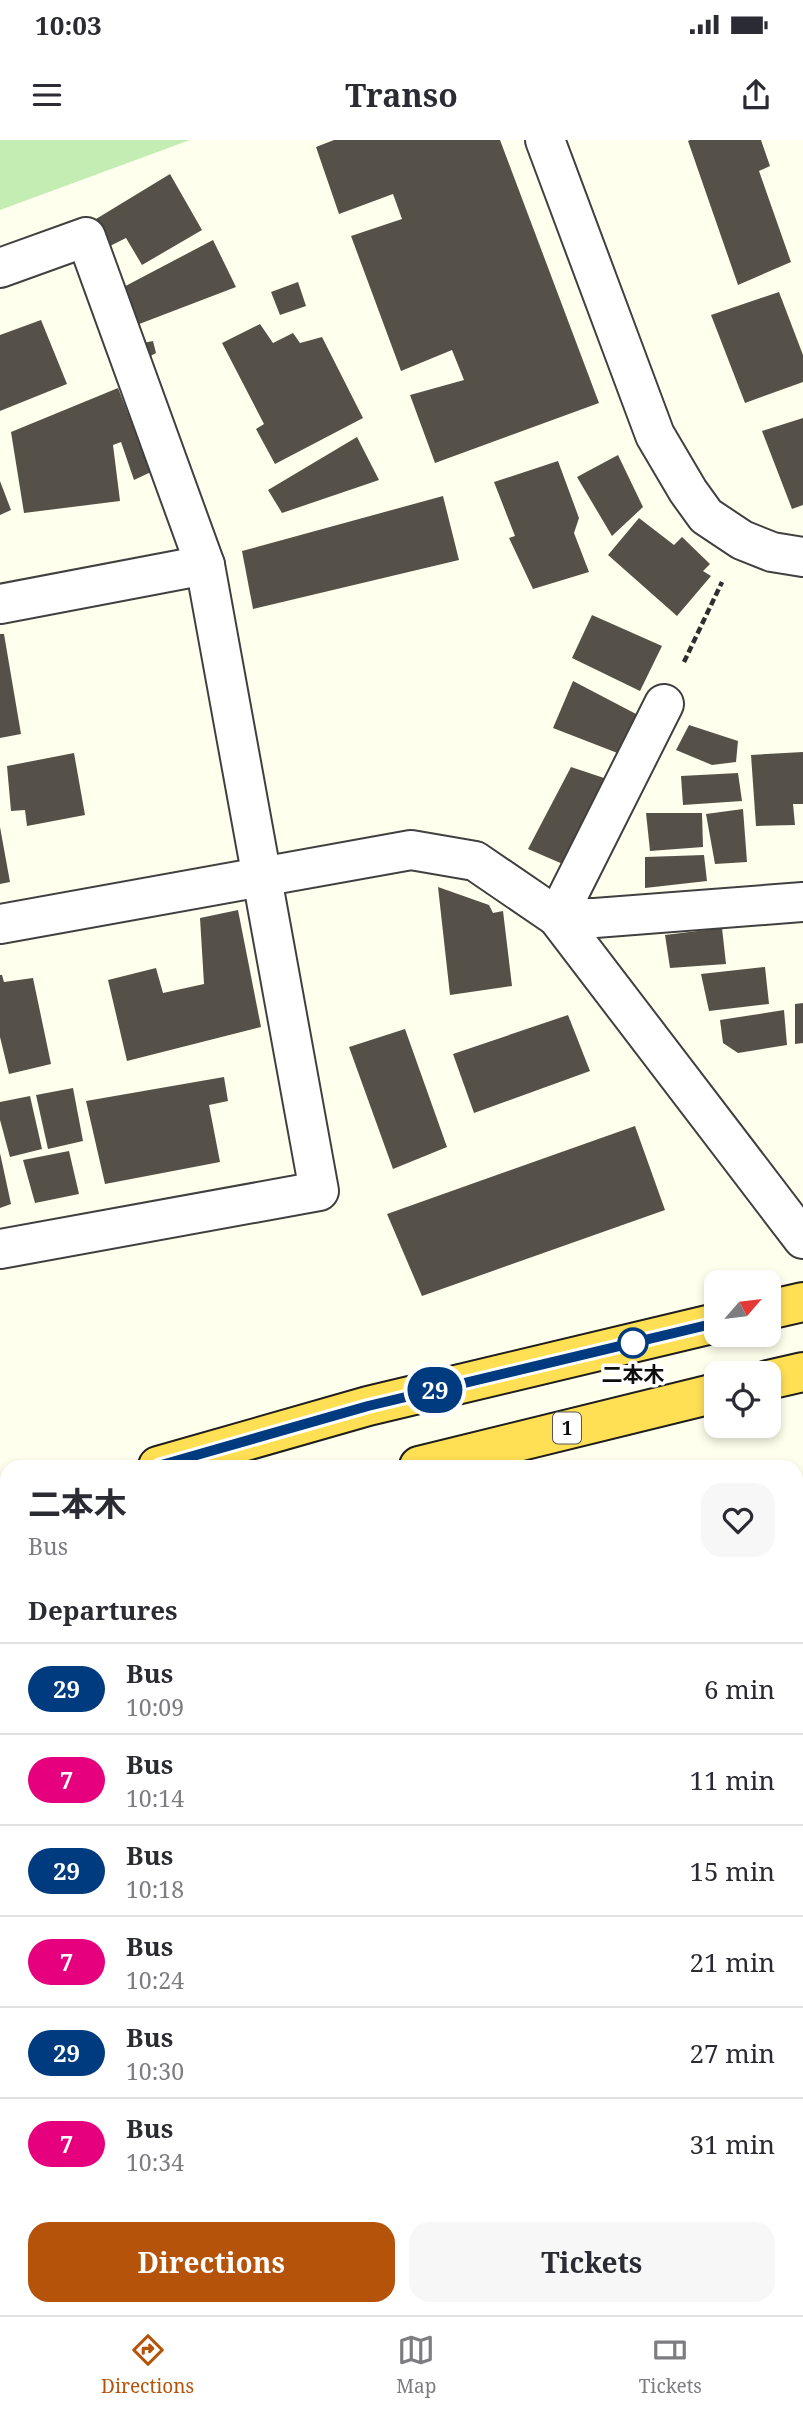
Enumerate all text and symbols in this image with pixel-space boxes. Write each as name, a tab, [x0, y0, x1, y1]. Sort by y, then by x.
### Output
text: 10:03	[35, 7, 102, 43]
text: Transo	[345, 73, 458, 116]
icon: menu	[28, 76, 66, 114]
icon: share	[737, 76, 775, 114]
north arrow	[704, 1270, 780, 1348]
map controls	[704, 1270, 781, 1438]
marker: 二本木	[618, 1328, 648, 1358]
place label: 二本木	[602, 1360, 665, 1388]
button: locate	[704, 1361, 781, 1438]
line badge: 29	[404, 1367, 466, 1413]
text: 29	[421, 1373, 449, 1406]
road number: 1	[553, 1412, 581, 1444]
text: 二本木	[28, 1481, 127, 1526]
button: heart	[701, 1483, 775, 1557]
text: Bus	[28, 1530, 68, 1562]
text: Departures	[28, 1592, 178, 1628]
text: Bus	[126, 1655, 173, 1691]
text: 6 min	[704, 1671, 775, 1707]
text: 29	[53, 1672, 80, 1705]
text: 10:09	[126, 1691, 184, 1723]
text: Bus	[126, 1746, 173, 1782]
text: 11 min	[690, 1762, 775, 1798]
text: 7	[60, 1763, 73, 1796]
text: 10:14	[126, 1782, 184, 1814]
text: Bus	[126, 1837, 173, 1873]
text: 15 min	[690, 1853, 775, 1889]
text: 29	[53, 1854, 80, 1887]
text: 10:18	[126, 1873, 184, 1905]
text: Bus	[126, 1928, 173, 1964]
text: 21 min	[690, 1944, 775, 1980]
text: 7	[60, 1945, 73, 1978]
text: 10:24	[126, 1964, 184, 1996]
text: Bus	[126, 2019, 173, 2055]
text: 27 min	[690, 2035, 775, 2071]
text: 29	[53, 2036, 80, 2069]
text: 10:30	[126, 2055, 184, 2087]
text: Bus	[126, 2110, 173, 2146]
text: 31 min	[690, 2126, 775, 2162]
text: 7	[60, 2127, 73, 2160]
text: 10:34	[126, 2146, 184, 2178]
button: Directions	[28, 2222, 395, 2302]
button: Tickets	[409, 2222, 775, 2302]
tab: Directions	[101, 2331, 194, 2399]
tab: Map	[396, 2331, 436, 2399]
tab: Tickets	[639, 2331, 702, 2399]

